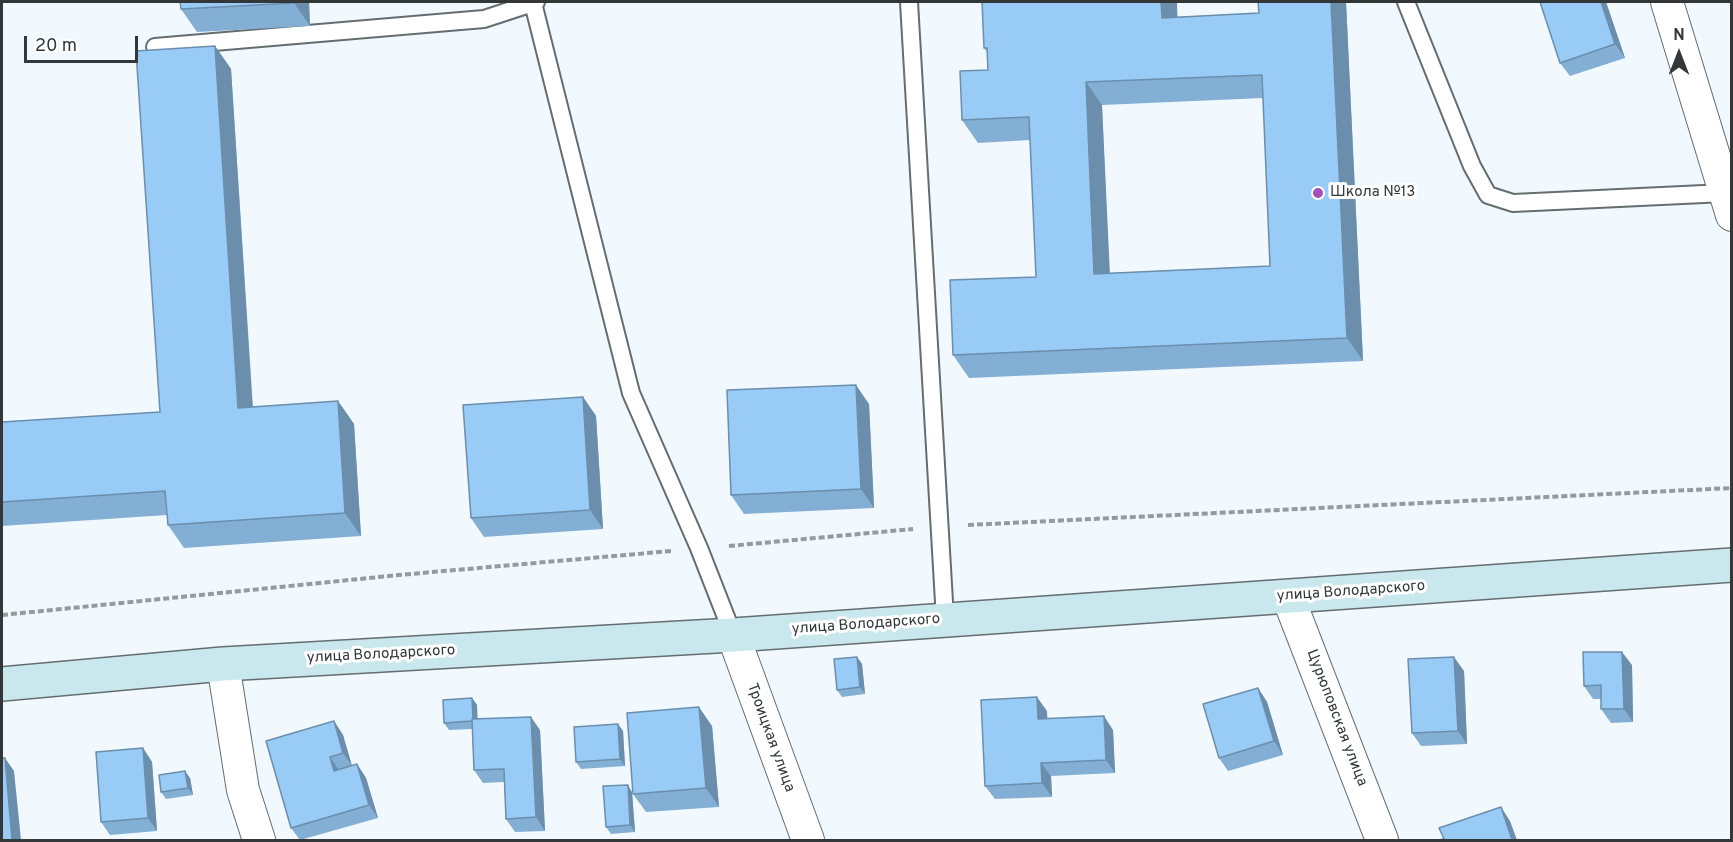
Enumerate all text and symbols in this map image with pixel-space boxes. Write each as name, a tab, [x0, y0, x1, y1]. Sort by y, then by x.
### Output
scale bar	[27, 24, 141, 62]
north arrow	[1649, 24, 1709, 84]
text: N	[1673, 26, 1685, 46]
text: 20 m	[35, 35, 77, 58]
place label: Школа №13	[1330, 184, 1415, 202]
marker: Школа №13	[1311, 186, 1325, 200]
street label: улица Володарского	[1276, 578, 1426, 606]
street label: улица Володарского	[791, 611, 941, 639]
street label: улица Володарского	[306, 642, 456, 668]
street label: Цурюповская улица	[1302, 647, 1370, 789]
street label: Троицкая улица	[742, 681, 798, 795]

